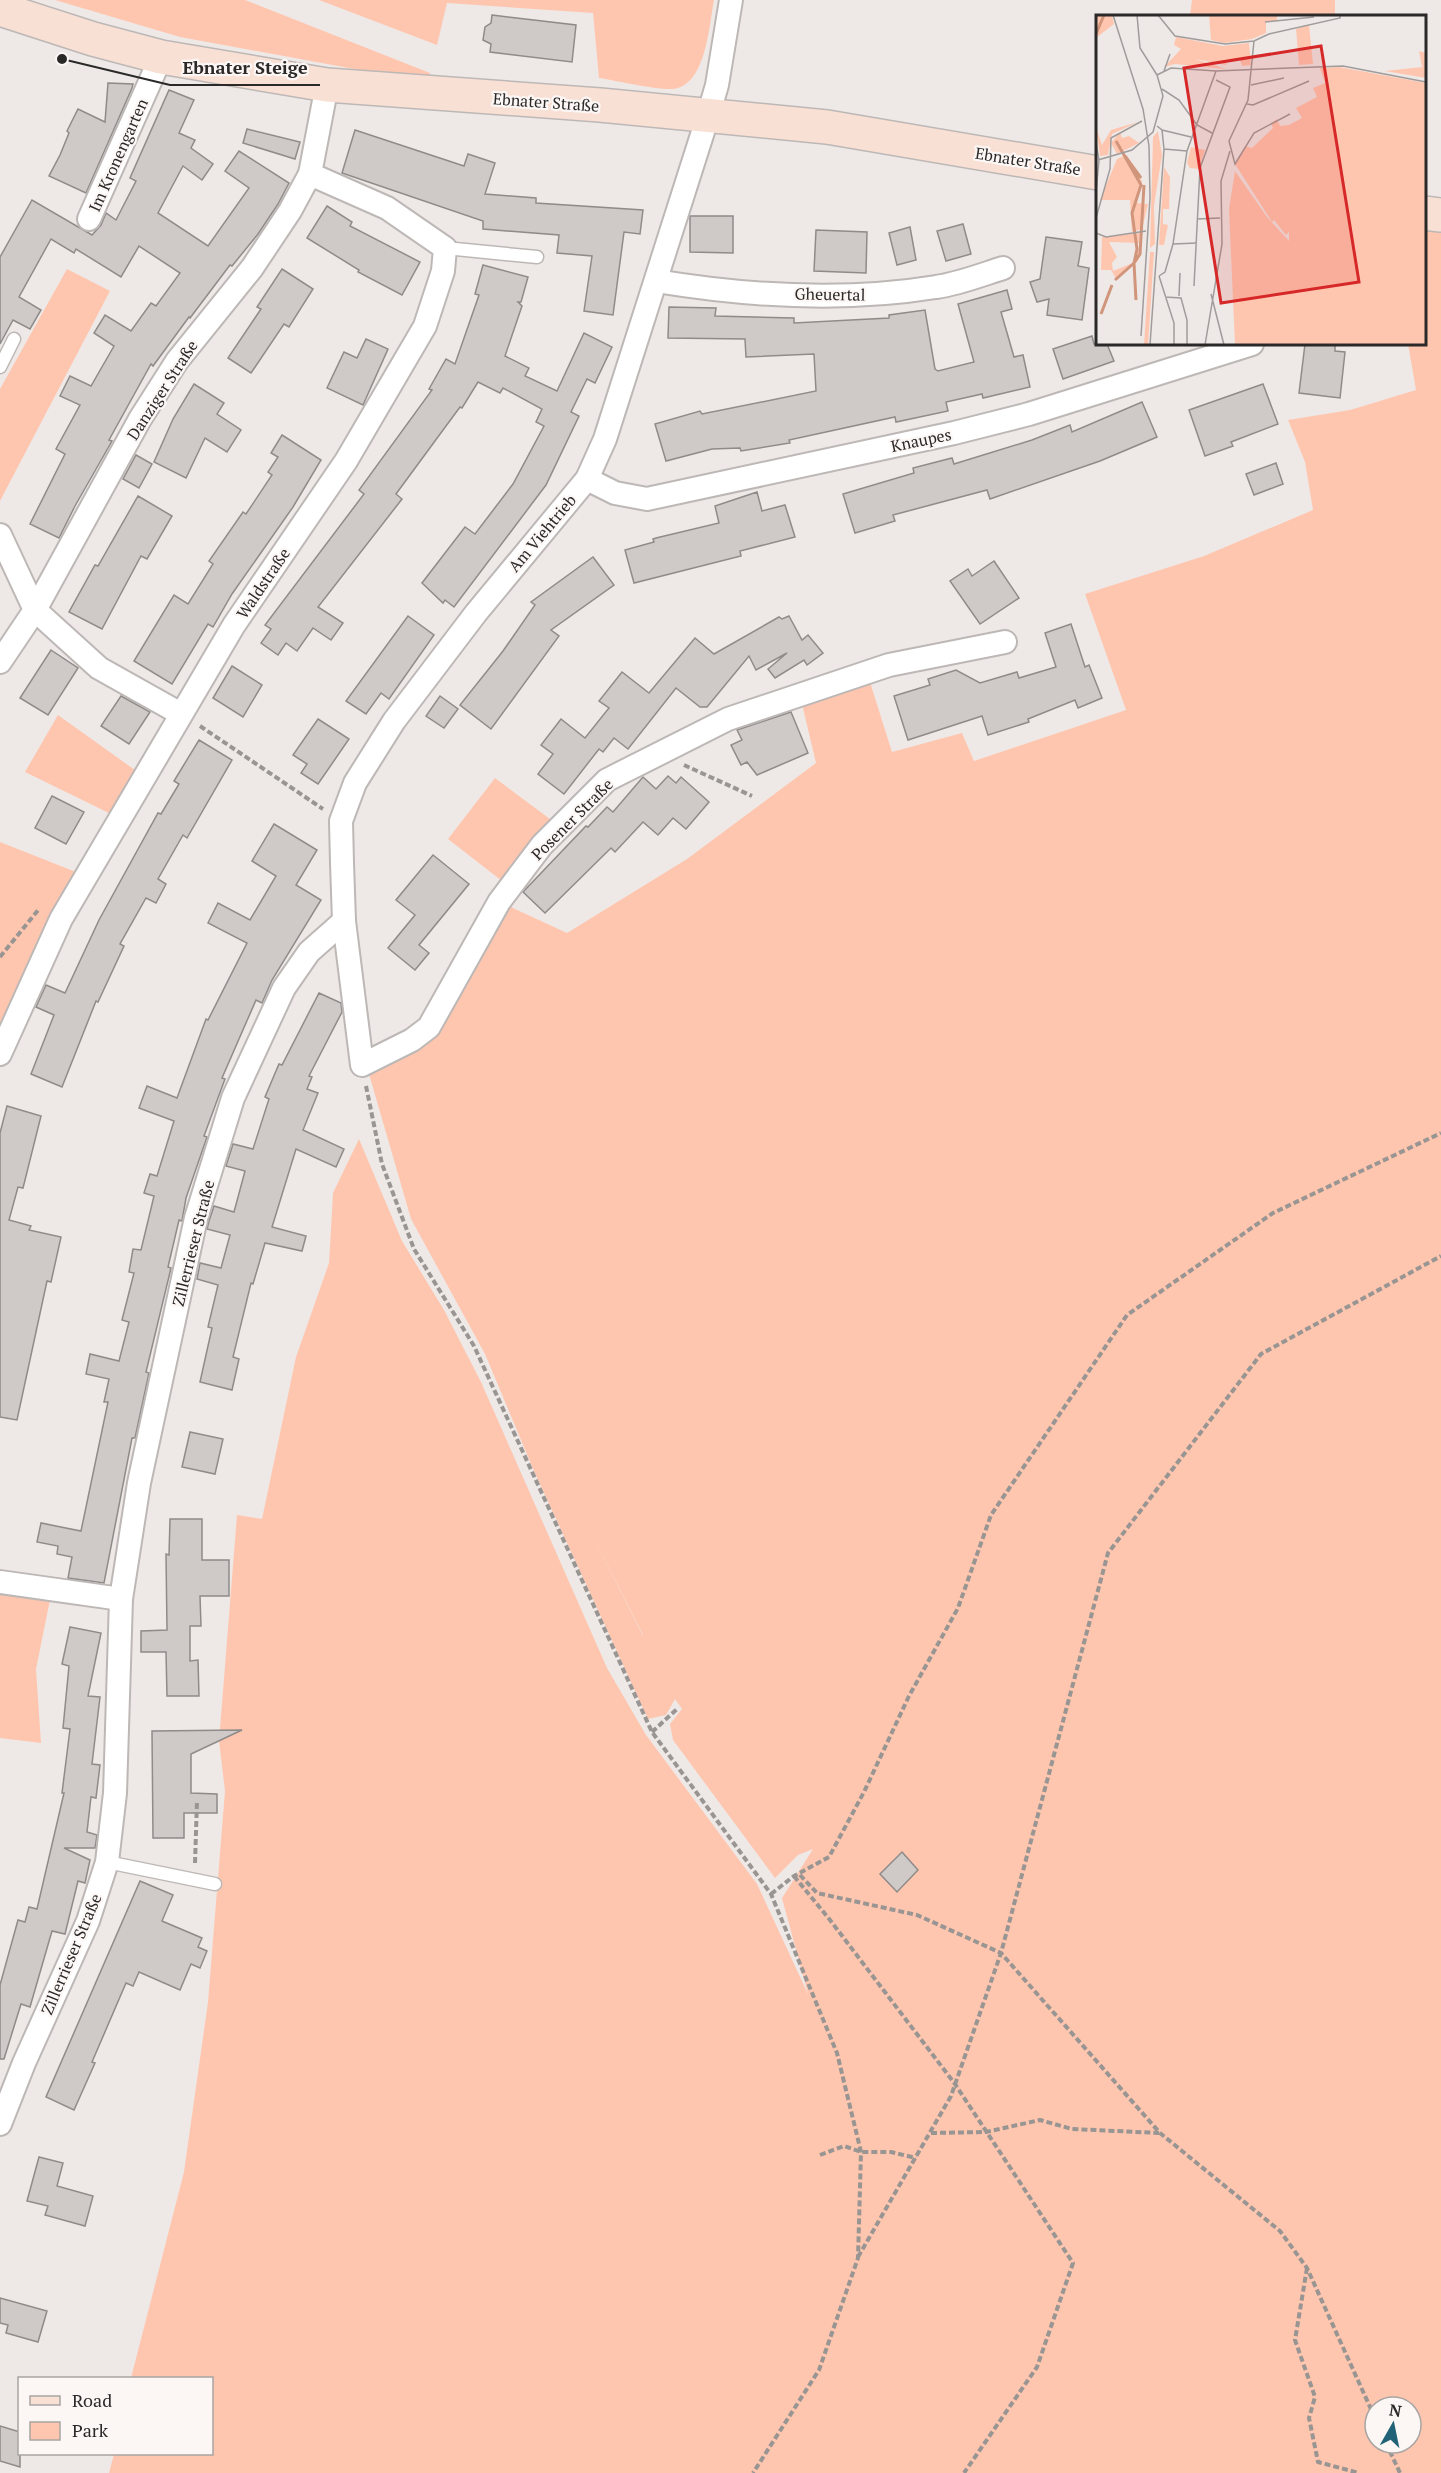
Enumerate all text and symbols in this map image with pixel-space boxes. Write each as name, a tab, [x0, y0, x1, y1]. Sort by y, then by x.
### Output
inset map	[1096, 15, 1426, 345]
callout: Ebnater Steige	[170, 49, 320, 85]
text: Ebnater Steige	[182, 55, 308, 79]
street label: Ebnater Straße	[492, 87, 600, 117]
street label: Im Kronengarten	[83, 94, 153, 215]
street label: Ebnater Straße	[974, 142, 1082, 180]
street label: Gheuertal	[794, 282, 866, 306]
street label: Danziger Straße	[121, 336, 203, 444]
street label: Knaupes	[889, 423, 953, 457]
street label: Am Viehtrieb	[503, 489, 581, 576]
street label: Waldstraße	[231, 543, 295, 623]
street label: Posener Straße	[526, 773, 618, 865]
street label: Zillerrieser Straße	[167, 1178, 219, 1308]
street label: Zillerrieser Straße	[36, 1890, 106, 2018]
legend	[18, 2377, 213, 2455]
text: Road	[72, 2388, 112, 2412]
north arrow	[1363, 2395, 1423, 2455]
text: N	[1388, 2398, 1403, 2422]
text: Park	[72, 2418, 109, 2442]

